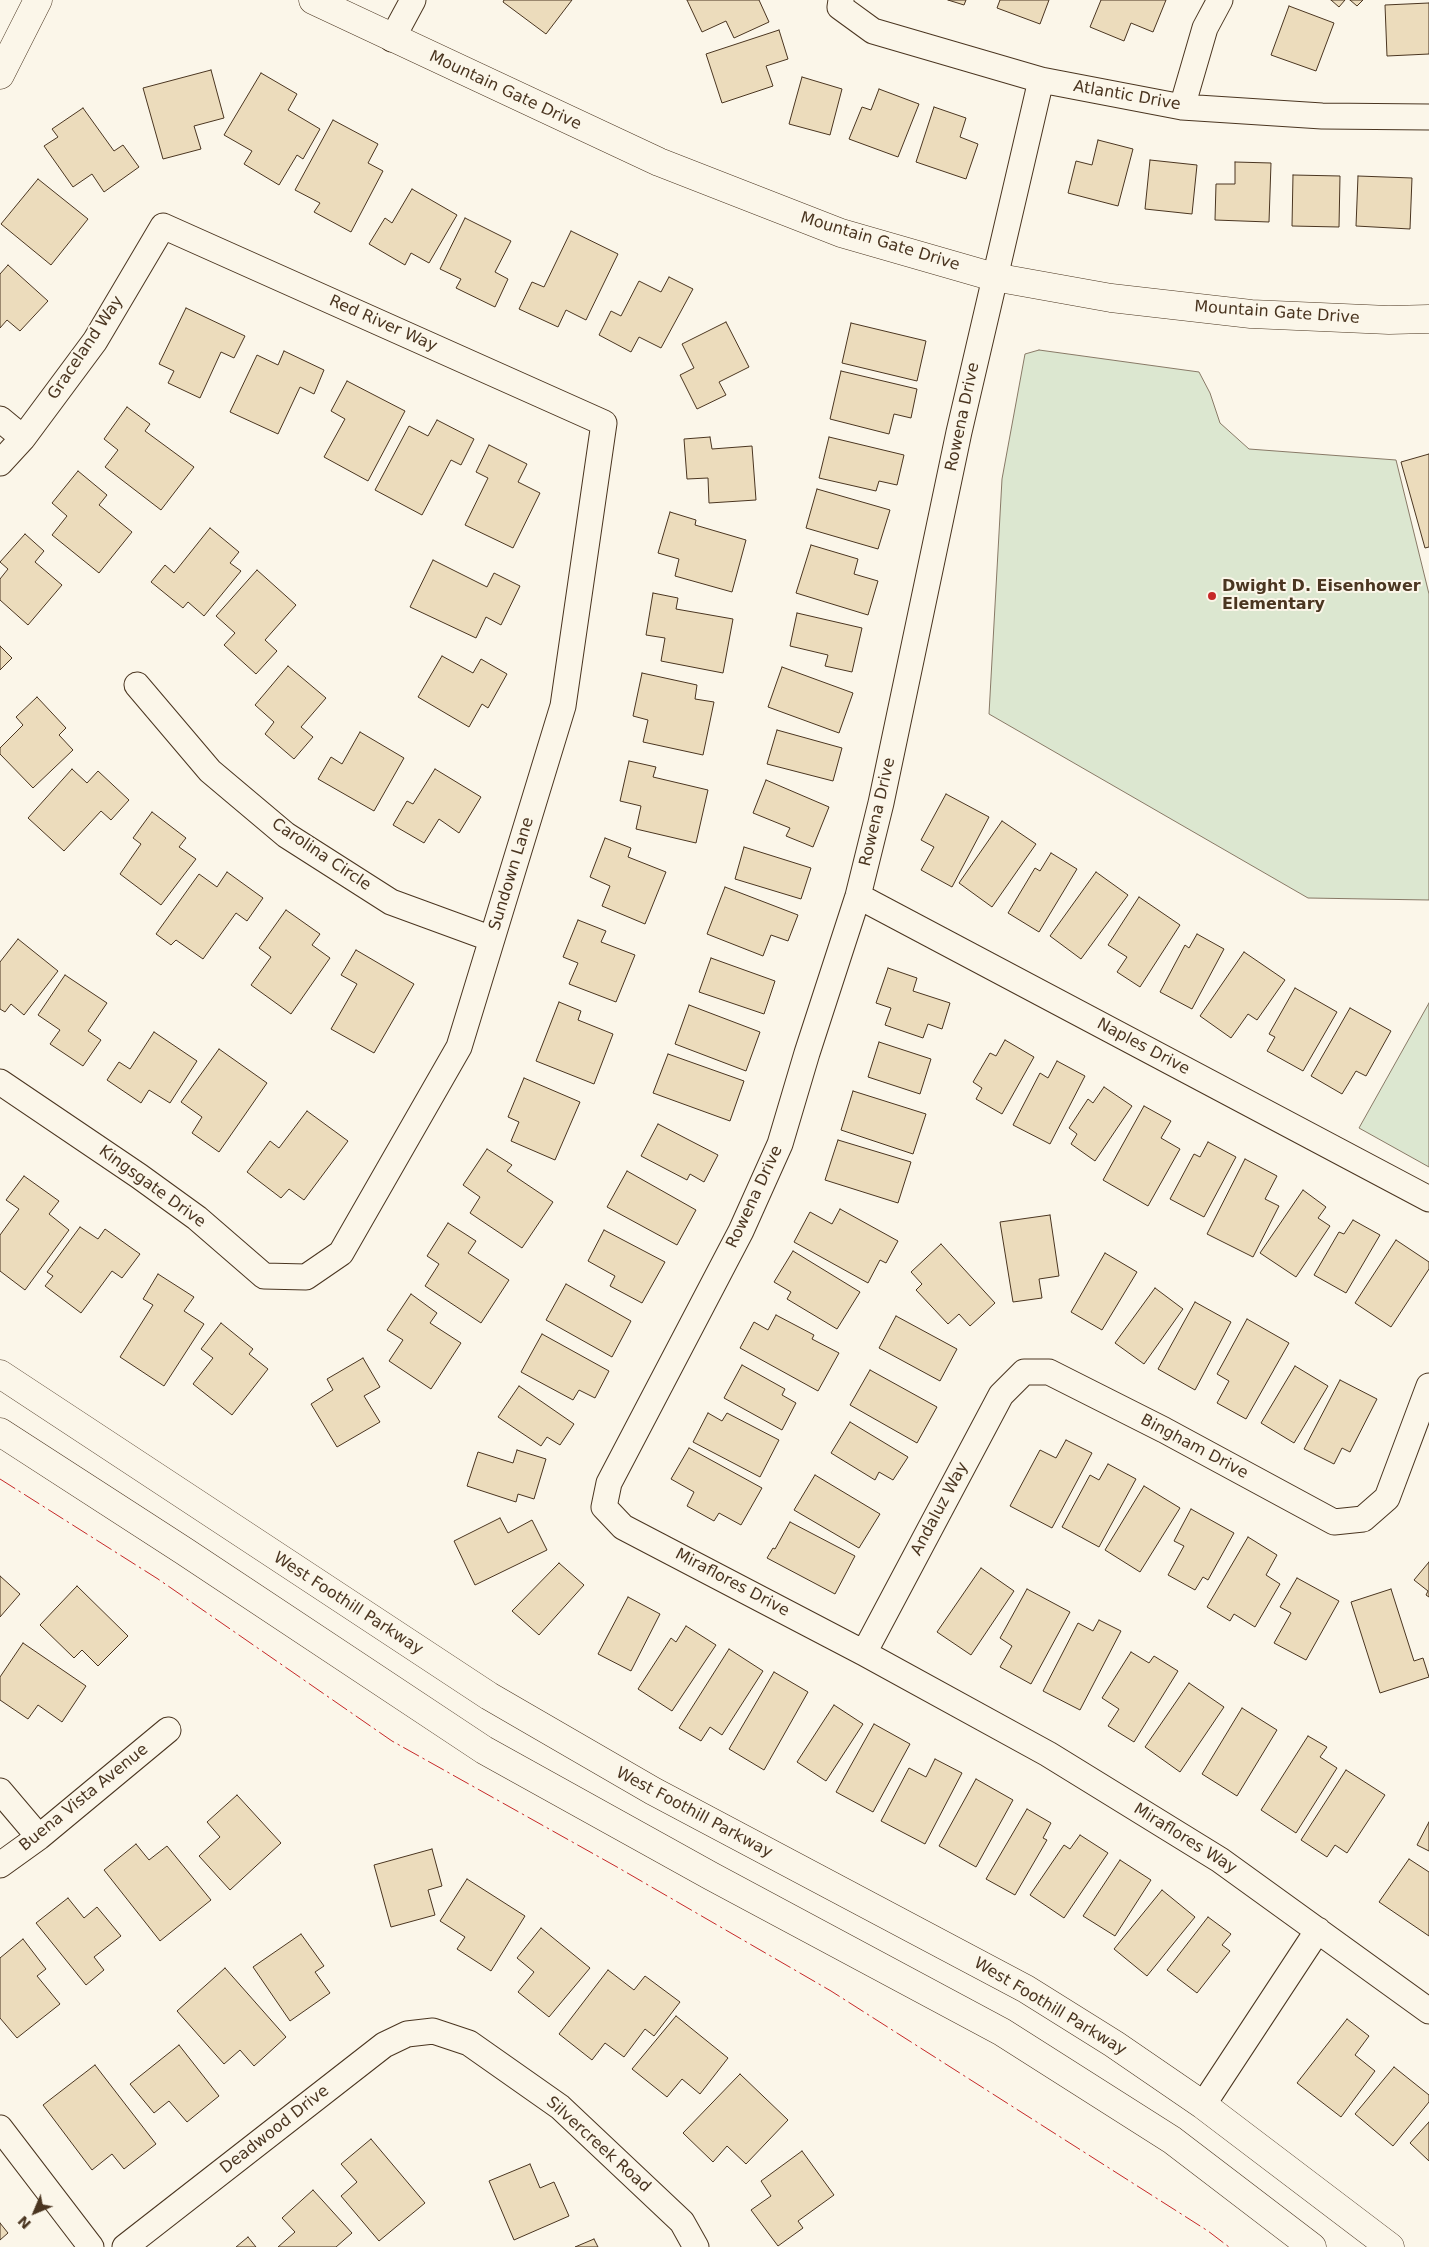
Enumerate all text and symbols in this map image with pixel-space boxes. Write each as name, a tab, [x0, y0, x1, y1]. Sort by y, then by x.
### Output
street label: Mountain Gate Drive	[426, 47, 584, 135]
street label: Atlantic Drive	[1072, 77, 1182, 115]
street label: Mountain Gate Drive	[798, 209, 962, 275]
street label: Graceland Way	[44, 292, 128, 404]
street label: Red River Way	[326, 292, 440, 356]
street label: Mountain Gate Drive	[1194, 298, 1360, 328]
street label: Rowena Drive	[942, 361, 984, 473]
place label: Dwight D. Eisenhower Elementary	[1222, 577, 1421, 615]
marker: Dwight D. Eisenhower Elementary	[1206, 590, 1218, 602]
street label: Rowena Drive	[856, 756, 900, 868]
street label: Carolina Circle	[268, 815, 374, 895]
street label: Sundown Lane	[486, 815, 538, 933]
street label: Naples Drive	[1093, 1015, 1193, 1079]
street label: Kingsgate Drive	[95, 1142, 209, 1232]
street label: Rowena Drive	[723, 1143, 787, 1251]
street label: Bingham Drive	[1137, 1411, 1251, 1483]
street label: Andaluz Way	[907, 1459, 973, 1559]
street label: Miraflores Drive	[672, 1545, 792, 1621]
street label: West Foothill Parkway	[270, 1548, 426, 1660]
street label: Buena Vista Avenue	[16, 1740, 152, 1856]
street label: West Foothill Parkway	[612, 1764, 776, 1862]
street label: Miraflores Way	[1130, 1800, 1240, 1878]
street label: West Foothill Parkway	[970, 1954, 1130, 2060]
street label: Deadwood Drive	[217, 2082, 333, 2178]
street label: Silvercreek Road	[542, 2093, 654, 2197]
north arrow	[10, 2187, 60, 2237]
text: N	[15, 2213, 34, 2232]

